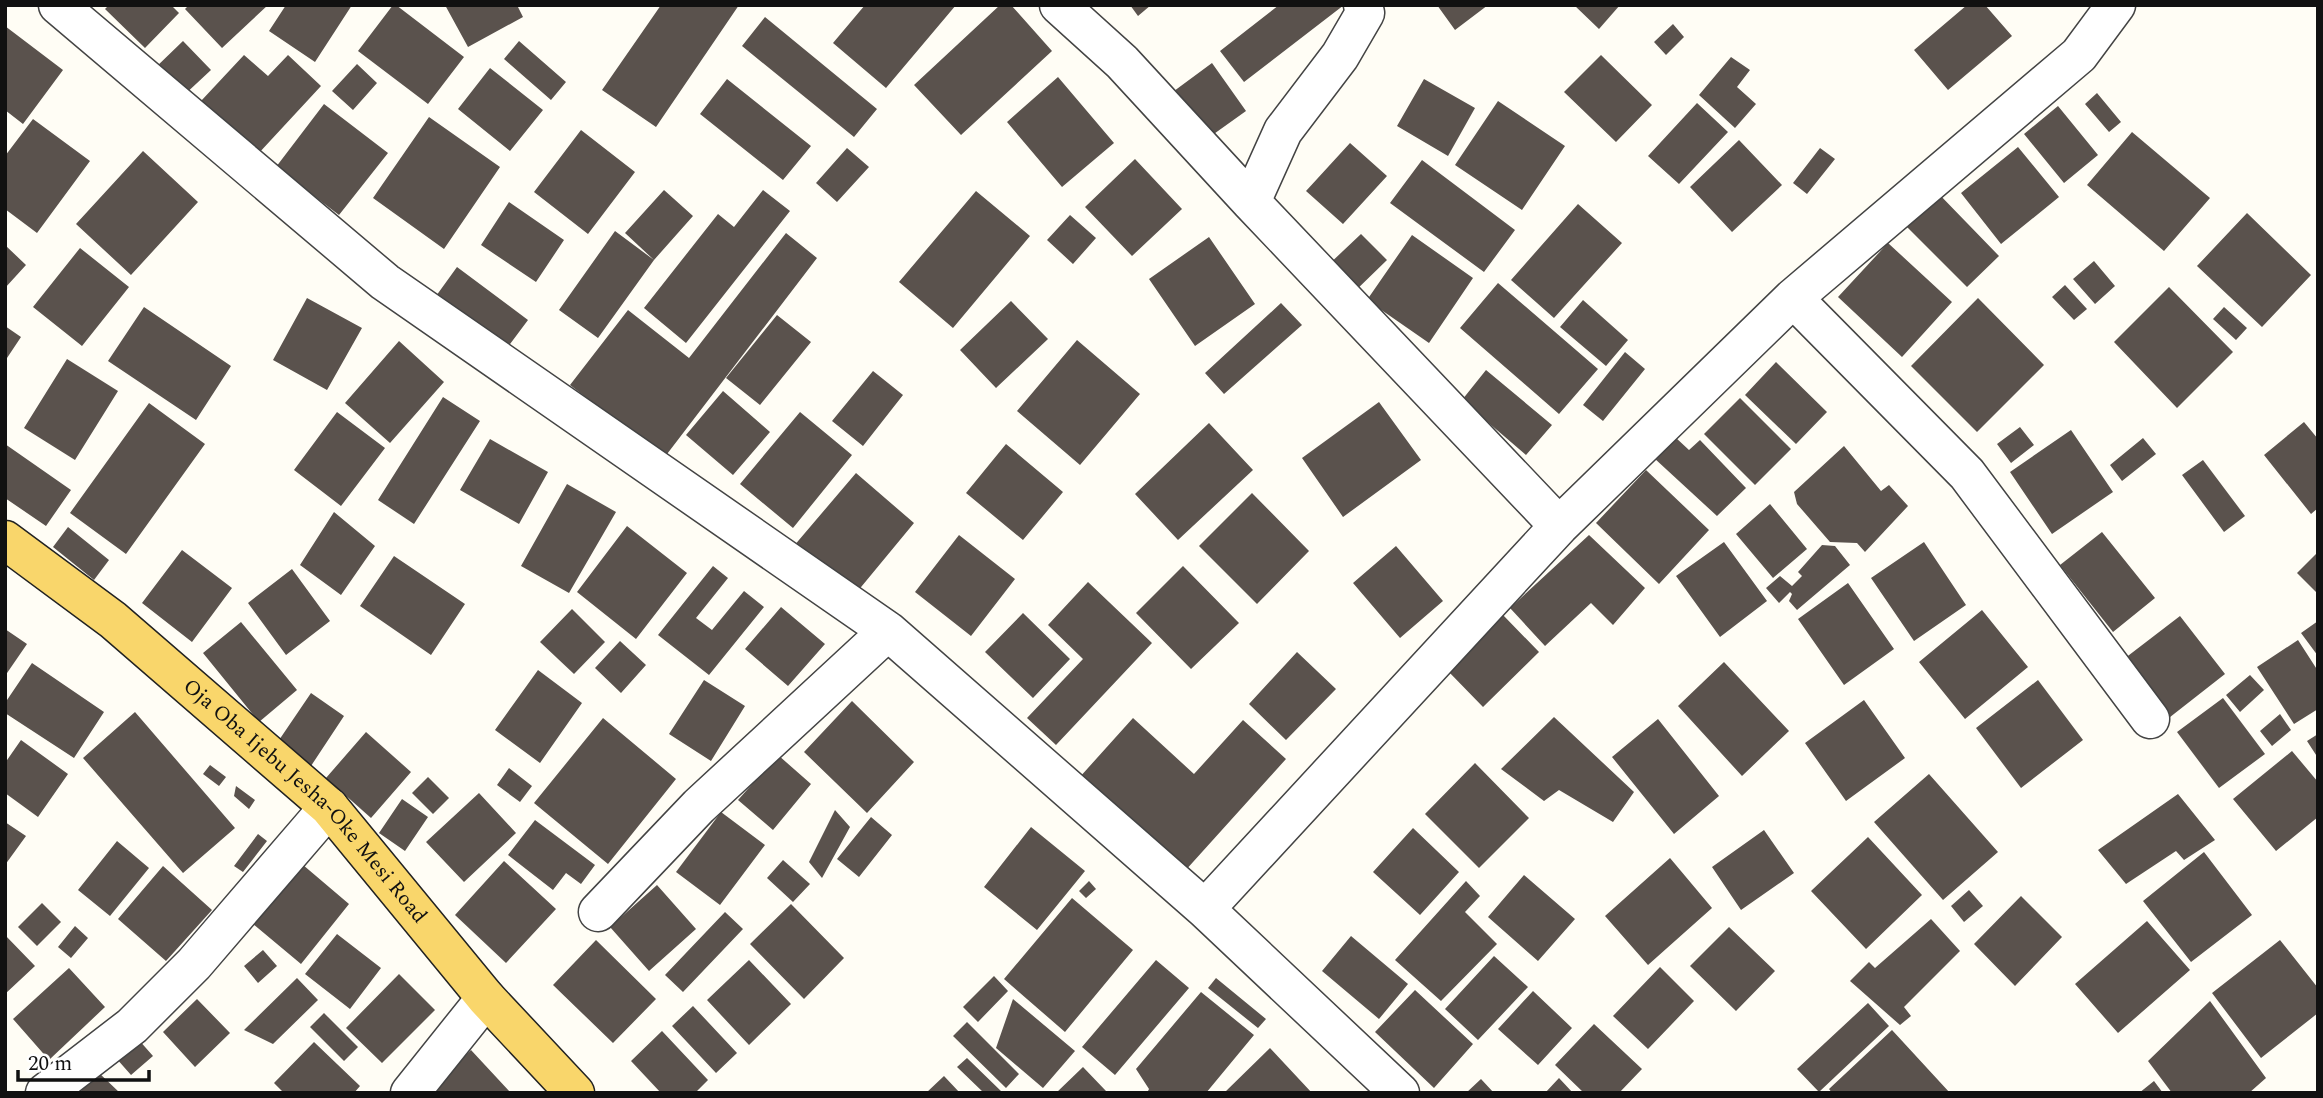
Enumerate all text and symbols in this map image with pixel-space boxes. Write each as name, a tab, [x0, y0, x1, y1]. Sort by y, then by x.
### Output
street label: Oja Oba Ijebu Jesha-Oke Mesi Road	[175, 671, 435, 931]
scale bar	[18, 1038, 149, 1082]
text: 20 m	[28, 1048, 72, 1080]

